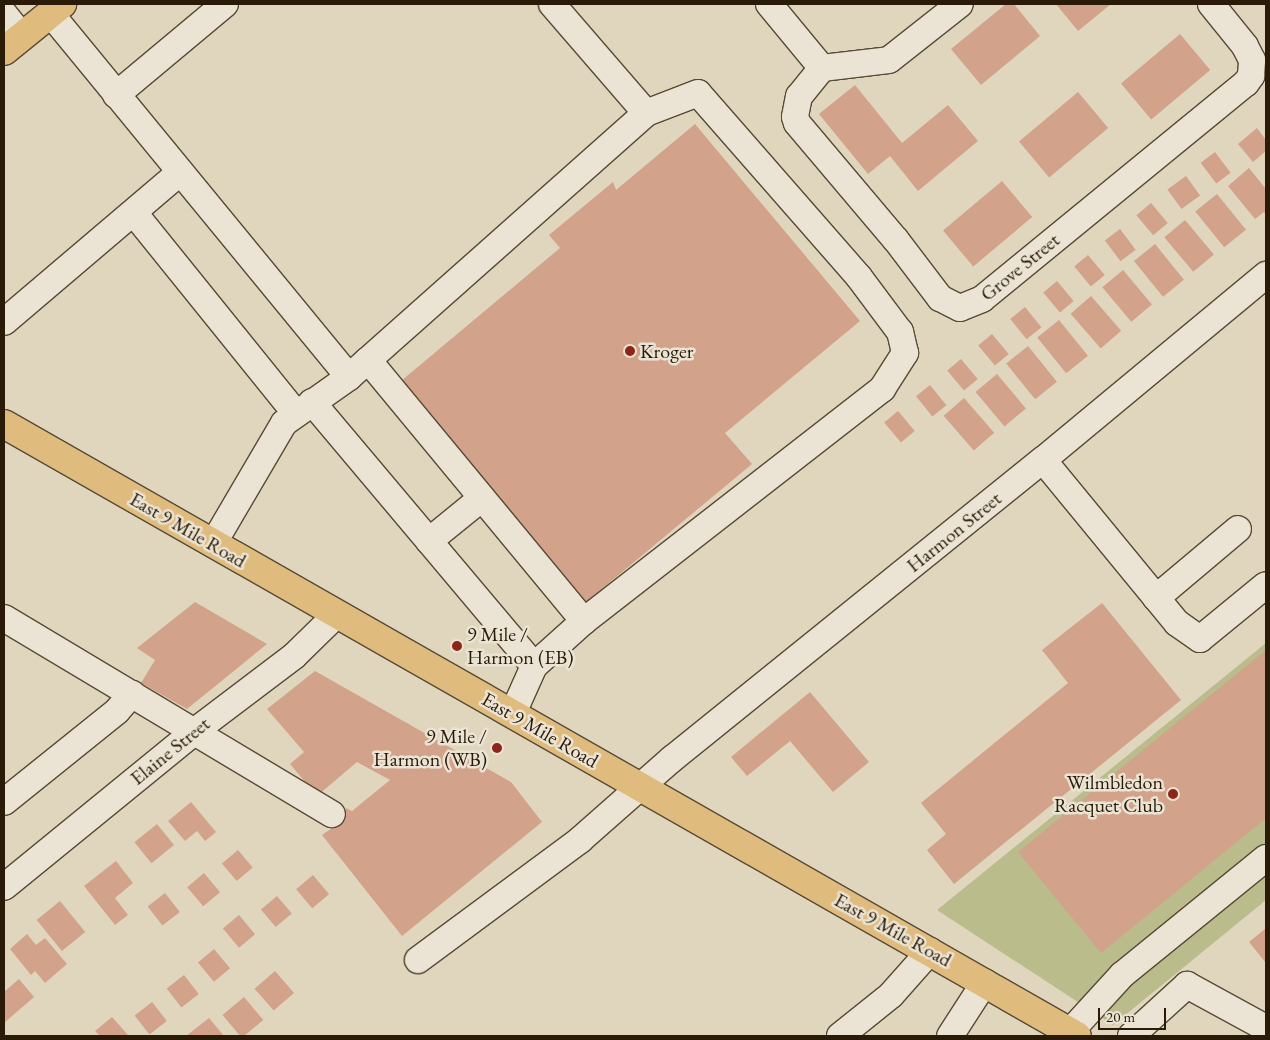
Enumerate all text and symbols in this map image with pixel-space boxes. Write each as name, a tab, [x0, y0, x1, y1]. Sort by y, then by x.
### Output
street label: Grove Street	[976, 228, 1064, 306]
place label: Kroger	[640, 339, 693, 363]
marker: Kroger	[624, 345, 636, 357]
street label: East 9 Mile Road	[126, 487, 250, 573]
street label: Harmon Street	[902, 487, 1006, 577]
place label: 9 Mile / Harmon (EB)	[467, 622, 573, 669]
marker: 9 Mile / Harmon (EB)	[451, 640, 463, 652]
street label: East 9 Mile Road	[478, 687, 602, 773]
street label: Elaine Street	[125, 712, 215, 790]
place label: 9 Mile / Harmon (WB)	[373, 724, 487, 771]
marker: 9 Mile / Harmon (WB)	[491, 742, 503, 754]
place label: Wilmbledon Racquet Club	[1054, 770, 1163, 817]
marker: Wilmbledon Racquet Club	[1167, 788, 1179, 800]
street label: East 9 Mile Road	[830, 888, 956, 972]
scale bar	[1100, 998, 1168, 1030]
text: 20 m	[1106, 1007, 1135, 1026]

